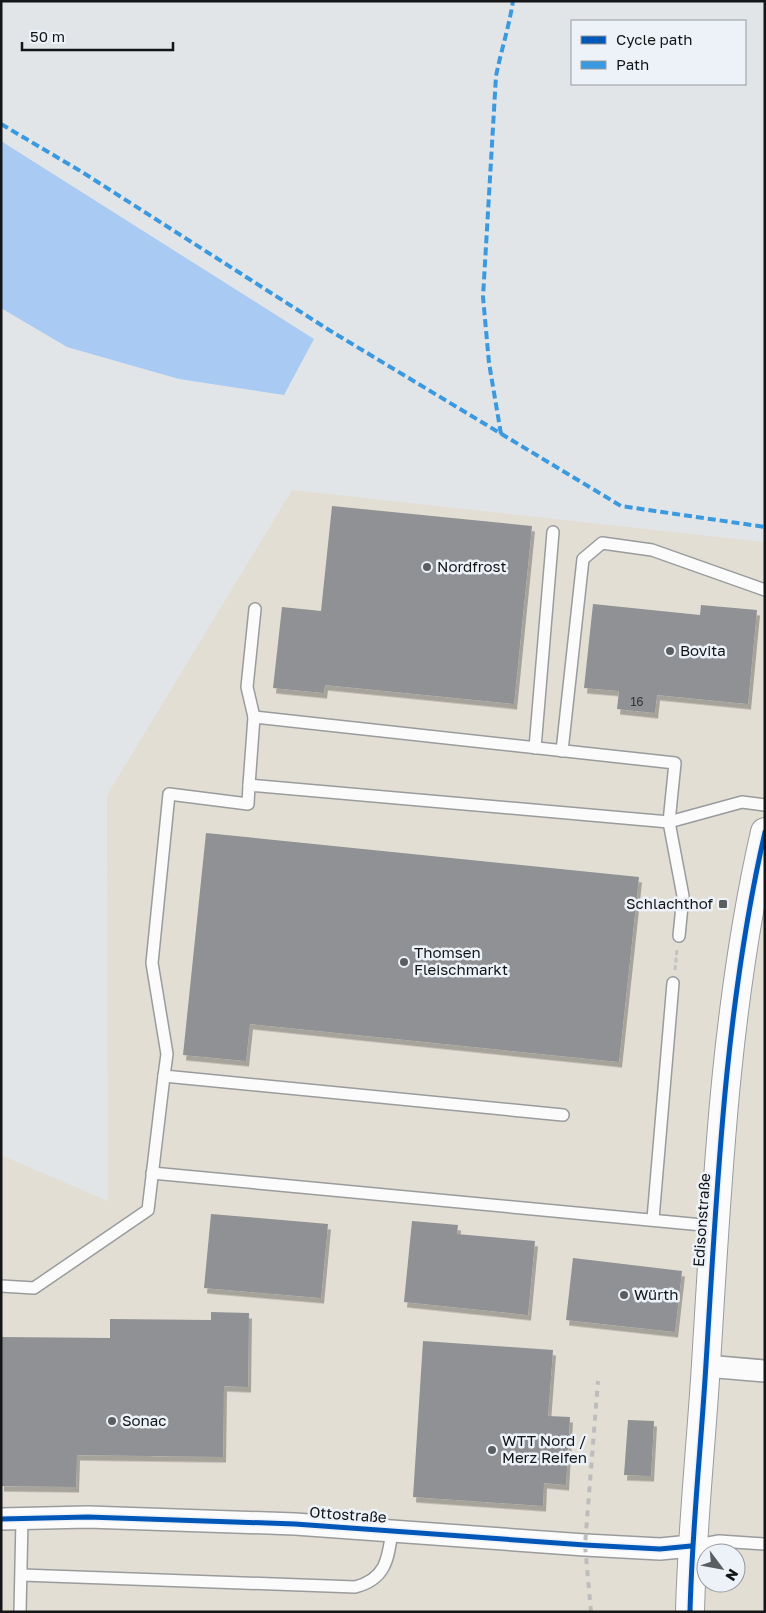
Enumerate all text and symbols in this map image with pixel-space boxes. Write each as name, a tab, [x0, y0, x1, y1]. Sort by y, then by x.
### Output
scale bar	[22, 20, 174, 52]
legend	[571, 20, 746, 85]
text: 50 m	[30, 27, 65, 45]
text: Cycle path	[616, 30, 692, 48]
text: Path	[616, 55, 649, 73]
place label: Nordfrost	[437, 557, 506, 575]
marker: Nordfrost	[421, 561, 433, 573]
place label: Bovita	[680, 641, 726, 659]
marker: Bovita	[664, 645, 676, 657]
house number: 16	[630, 694, 644, 709]
place label: Schlachthof	[626, 894, 714, 912]
marker: Schlachthof	[717, 898, 729, 910]
place label: Thomsen Fleischmarkt	[414, 943, 508, 978]
marker: Thomsen Fleischmarkt	[398, 956, 410, 968]
street label: Edisonstraße	[689, 1172, 713, 1267]
place label: Würth	[634, 1285, 679, 1303]
marker: Würth	[618, 1289, 630, 1301]
place label: Sonac	[122, 1411, 166, 1429]
marker: Sonac	[106, 1415, 118, 1427]
place label: WTT Nord / Merz Reifen	[502, 1431, 587, 1466]
marker: WTT Nord / Merz Reifen	[486, 1444, 498, 1456]
street label: Ottostraße	[309, 1502, 388, 1526]
north arrow	[696, 1543, 746, 1593]
text: N	[722, 1566, 742, 1584]

